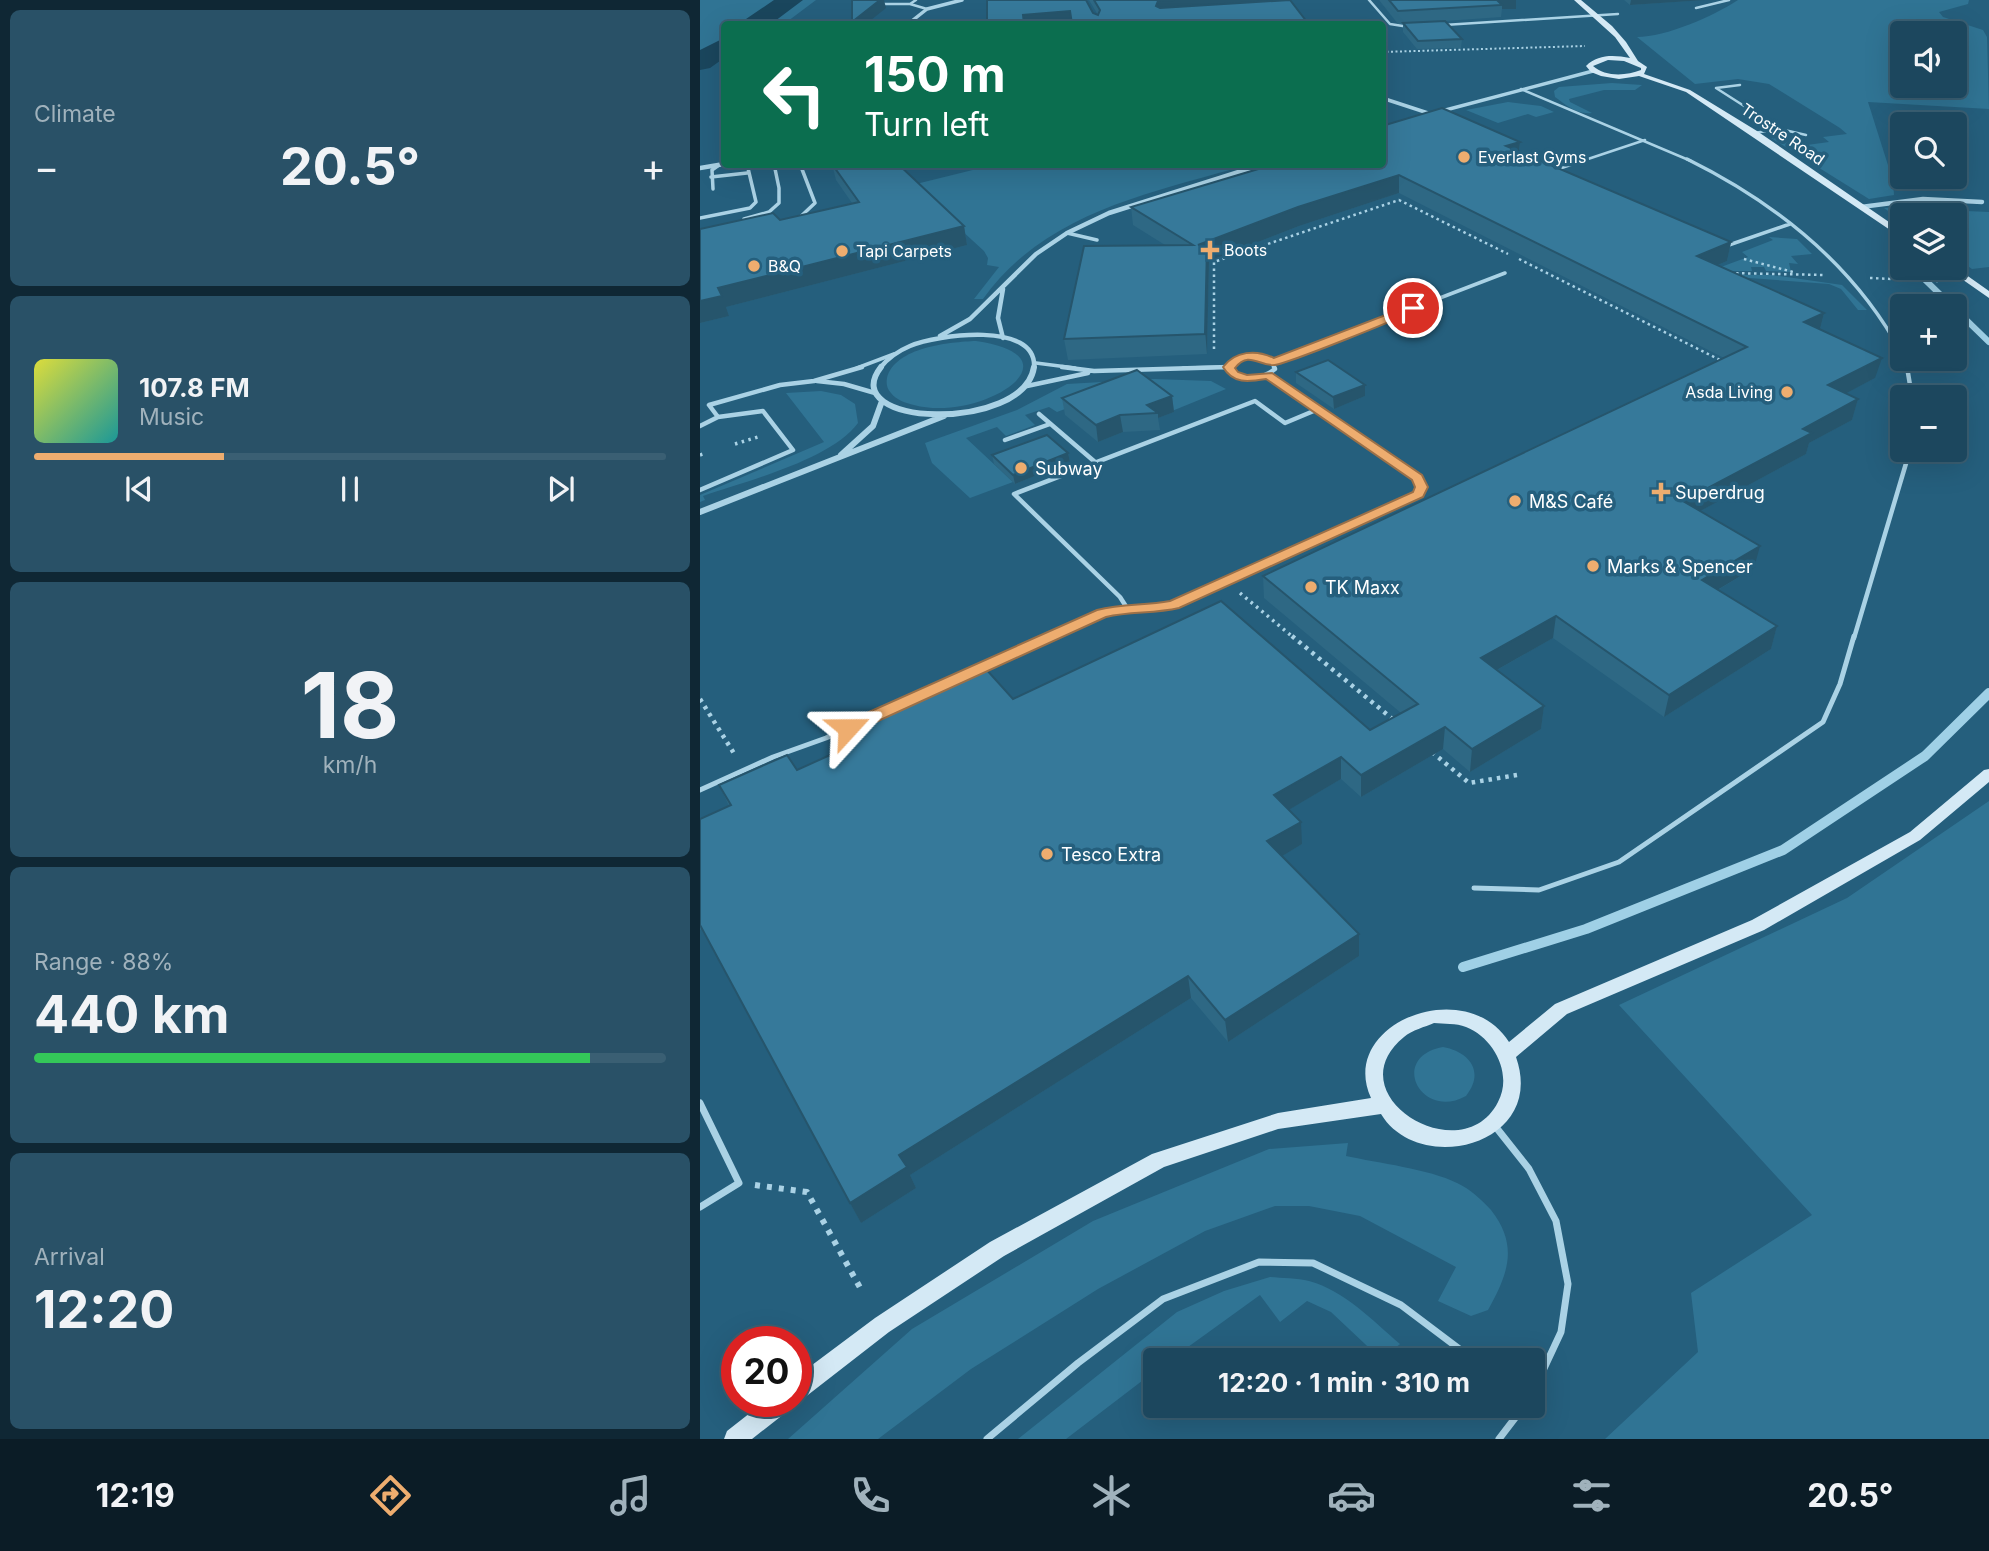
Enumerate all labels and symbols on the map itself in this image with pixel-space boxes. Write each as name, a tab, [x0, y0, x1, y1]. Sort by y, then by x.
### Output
street label: Trostre Road	[1737, 99, 1829, 169]
place label: Everlast Gyms	[1478, 147, 1586, 167]
marker: Everlast Gyms	[1456, 149, 1472, 165]
place label: Boots	[1224, 240, 1267, 260]
place label: Tapi Carpets	[856, 241, 952, 261]
marker: Boots	[1202, 242, 1218, 258]
marker: Tapi Carpets	[834, 243, 850, 259]
place label: B&Q	[768, 256, 801, 276]
marker: B&Q	[746, 258, 762, 274]
pin	[1383, 278, 1443, 338]
place label: Asda Living	[1685, 382, 1773, 402]
marker: Asda Living	[1779, 384, 1795, 400]
place label: Subway	[1035, 458, 1103, 479]
marker: Subway	[1013, 460, 1029, 476]
place label: Superdrug	[1675, 482, 1765, 503]
marker: Superdrug	[1653, 484, 1669, 500]
place label: M&S Café	[1529, 491, 1613, 512]
marker: M&S Café	[1507, 493, 1523, 509]
place label: Marks & Spencer	[1607, 556, 1753, 577]
marker: Marks & Spencer	[1585, 558, 1601, 574]
place label: TK Maxx	[1325, 577, 1400, 598]
marker: TK Maxx	[1303, 579, 1319, 595]
position arrow	[811, 691, 885, 765]
place label: Tesco Extra	[1061, 844, 1161, 865]
marker: Tesco Extra	[1039, 846, 1055, 862]
speed limit sign: 20	[721, 1326, 812, 1417]

